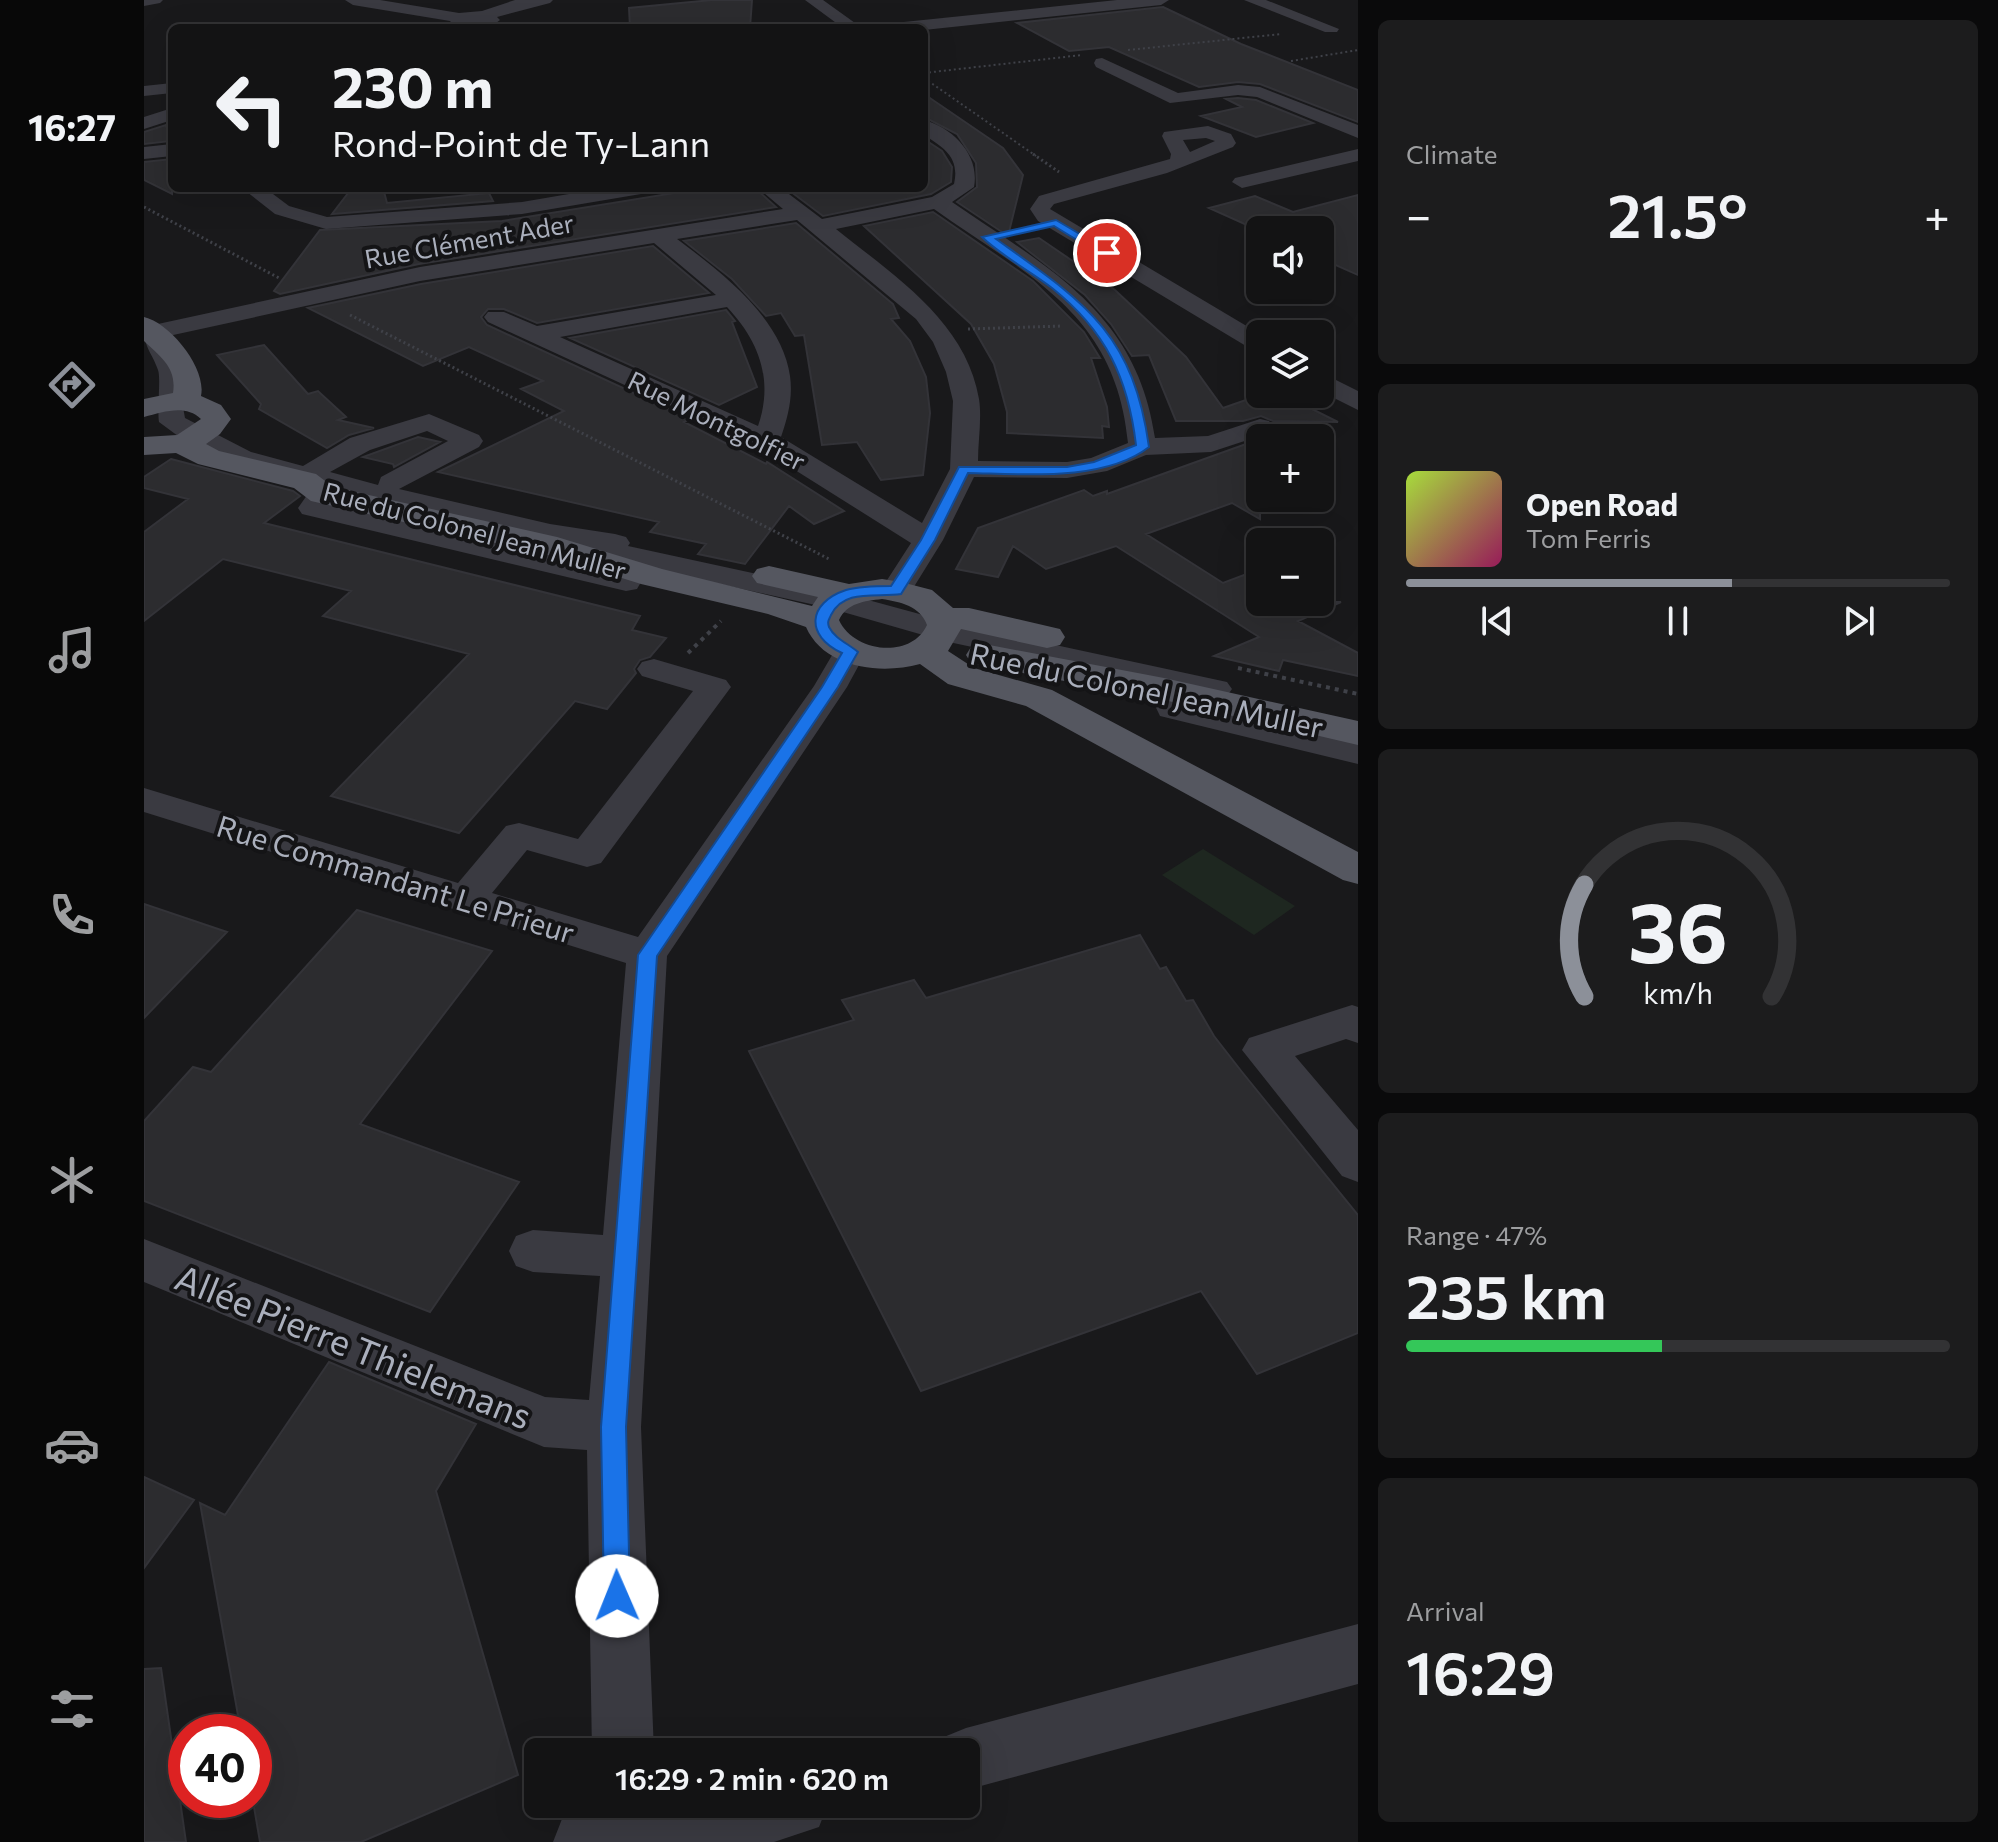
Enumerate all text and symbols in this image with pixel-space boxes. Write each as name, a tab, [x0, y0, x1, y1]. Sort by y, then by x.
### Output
text: 230 m	[332, 51, 493, 120]
icon: left	[200, 56, 304, 160]
text: 16:27	[28, 104, 116, 148]
text: Rond-Point de Ty-Lann	[332, 120, 710, 164]
text: Climate	[1406, 138, 1498, 169]
text: 21.5°	[1607, 177, 1748, 250]
text: −	[1406, 187, 1431, 241]
text: +	[1924, 187, 1950, 241]
street label: Rue Clément Ader	[362, 206, 576, 274]
map controls	[1246, 216, 1334, 616]
button: sound	[1246, 216, 1334, 304]
pin	[1073, 219, 1141, 287]
icon: arrive	[1085, 231, 1129, 275]
button: layers	[1246, 320, 1334, 408]
icon: directions	[44, 357, 100, 413]
street label: Rue Montgolfier	[623, 364, 811, 476]
button: +	[1246, 424, 1334, 512]
street label: Rue du Colonel Jean Muller	[320, 475, 630, 585]
text: Open Road	[1526, 485, 1678, 522]
text: Tom Ferris	[1526, 522, 1651, 553]
button: −	[1246, 528, 1334, 616]
icon: previous	[1475, 599, 1519, 643]
icon: pause	[1656, 599, 1700, 643]
icon: next	[1837, 599, 1881, 643]
icon: music	[44, 622, 100, 678]
street label: Rue du Colonel Jean Muller	[967, 633, 1327, 745]
street label: Rue Commandant Le Prieur	[213, 806, 579, 950]
text: 36	[1628, 878, 1728, 980]
icon: phone	[44, 887, 100, 943]
text: km/h	[1643, 975, 1713, 1010]
icon: climate	[44, 1152, 100, 1208]
text: Range · 47%	[1406, 1219, 1547, 1250]
street label: Allée Pierre Thielemans	[170, 1253, 538, 1437]
text: 235 km	[1406, 1258, 1607, 1331]
icon: car	[44, 1417, 100, 1473]
position arrow	[575, 1554, 659, 1638]
text: Arrival	[1406, 1595, 1485, 1626]
text: 16:29	[1406, 1634, 1555, 1707]
icon: filters	[44, 1681, 100, 1737]
speed limit sign: 40	[168, 1714, 272, 1818]
text: 16:29 · 2 min · 620 m	[615, 1759, 889, 1796]

